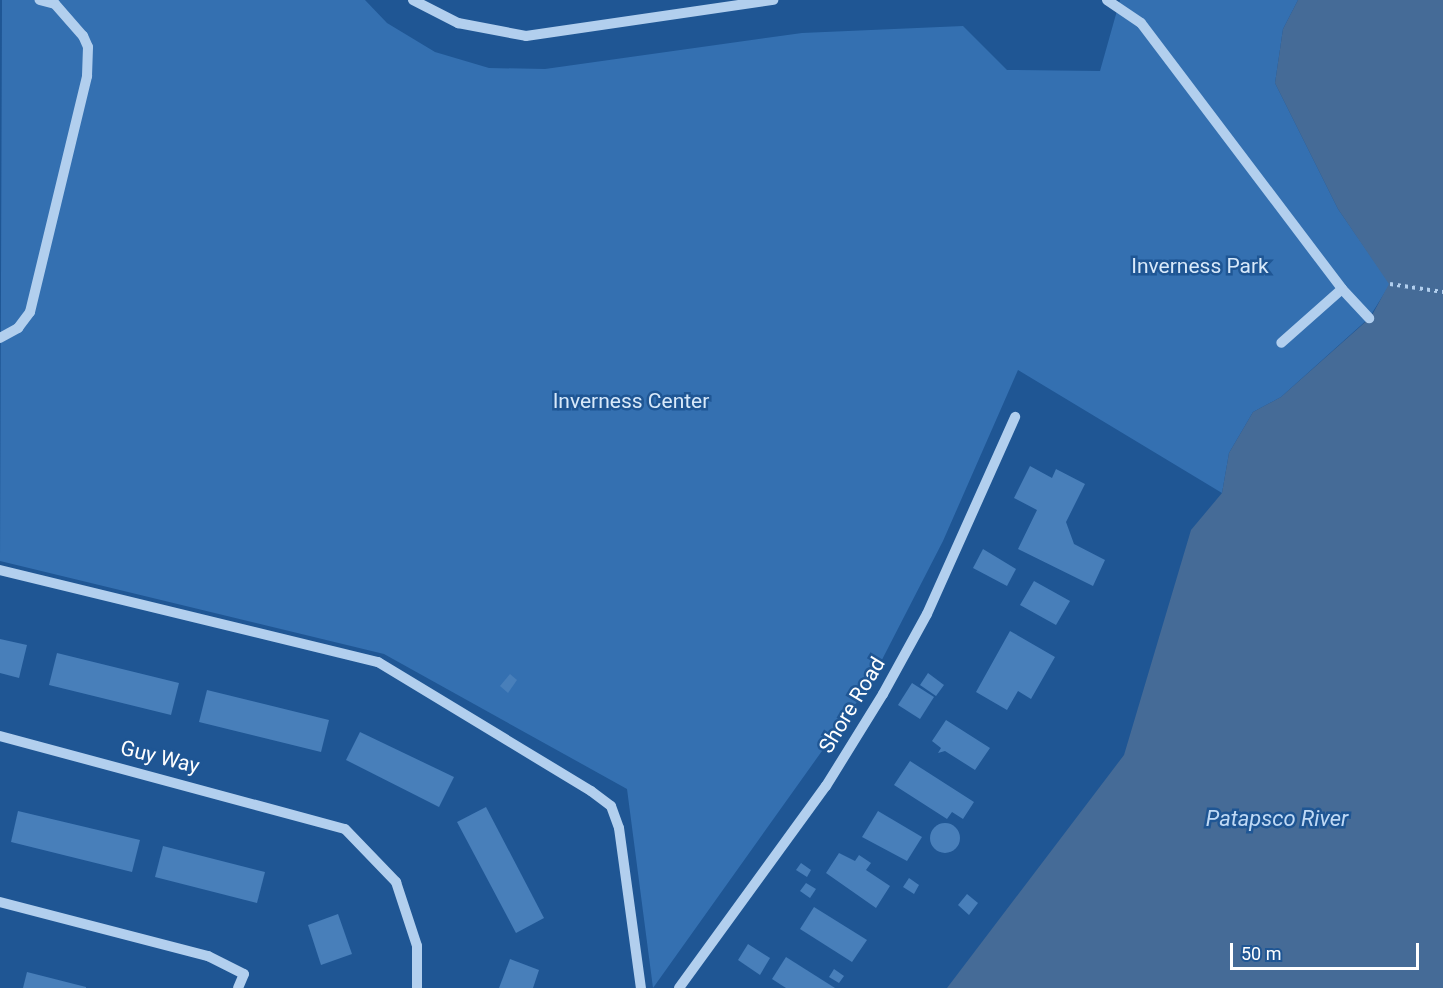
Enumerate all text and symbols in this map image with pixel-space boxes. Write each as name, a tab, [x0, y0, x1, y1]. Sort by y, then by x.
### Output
park label: Inverness Park	[1131, 253, 1269, 279]
park label: Inverness Center	[553, 388, 709, 414]
street label: Shore Road	[814, 652, 890, 758]
street label: Guy Way	[118, 735, 202, 779]
water label: Patapsco River	[1206, 806, 1348, 832]
scale bar	[1233, 931, 1422, 969]
text: 50 m	[1241, 943, 1281, 964]

